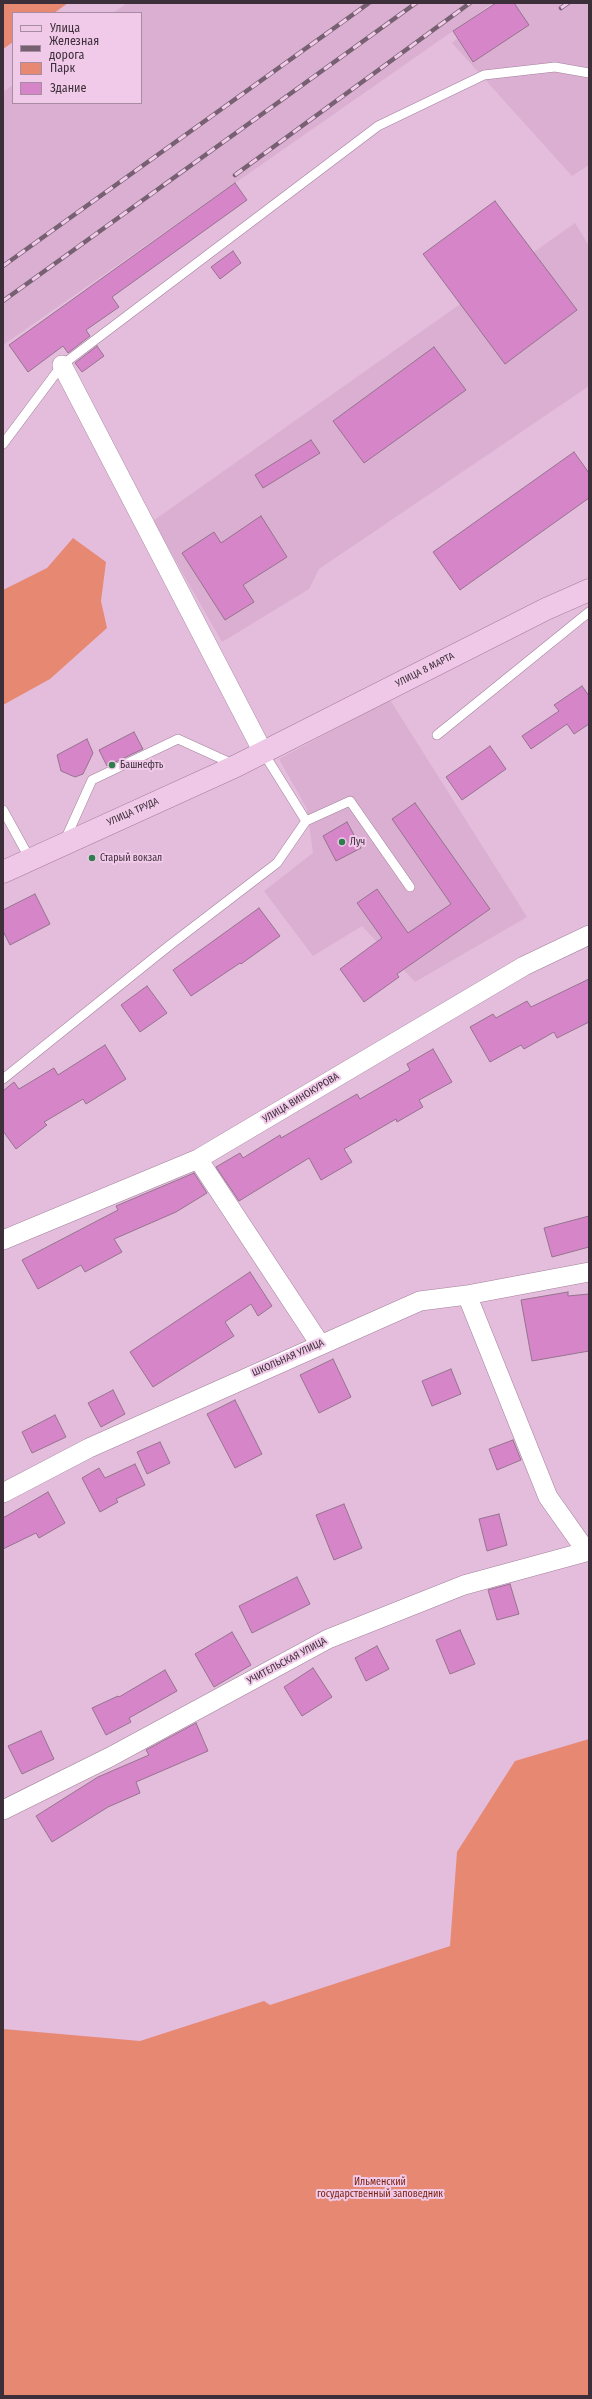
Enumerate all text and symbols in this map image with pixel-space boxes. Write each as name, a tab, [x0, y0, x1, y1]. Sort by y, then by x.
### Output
legend	[12, 12, 142, 104]
text: Улица	[50, 21, 80, 35]
text: Железная дорога	[49, 34, 99, 62]
text: Парк	[50, 61, 75, 75]
text: Здание	[50, 81, 86, 95]
street label: УЛИЦА 8 МАРТА	[394, 650, 456, 690]
place label: Башнефть	[120, 759, 163, 771]
marker: Башнефть	[107, 760, 117, 770]
street label: УЛИЦА ТРУДА	[105, 795, 161, 829]
place label: Луч	[350, 836, 365, 848]
marker: Луч	[337, 837, 347, 847]
place label: Старый вокзал	[100, 852, 162, 864]
marker: Старый вокзал	[87, 853, 97, 863]
street label: УЛИЦА ВИНОКУРОВА	[261, 1071, 341, 1125]
street label: ШКОЛЬНАЯ УЛИЦА	[250, 1337, 326, 1379]
street label: УЧИТЕЛЬСКАЯ УЛИЦА	[245, 1635, 329, 1687]
park label: Ильменский государственный заповедник	[317, 2176, 443, 2200]

